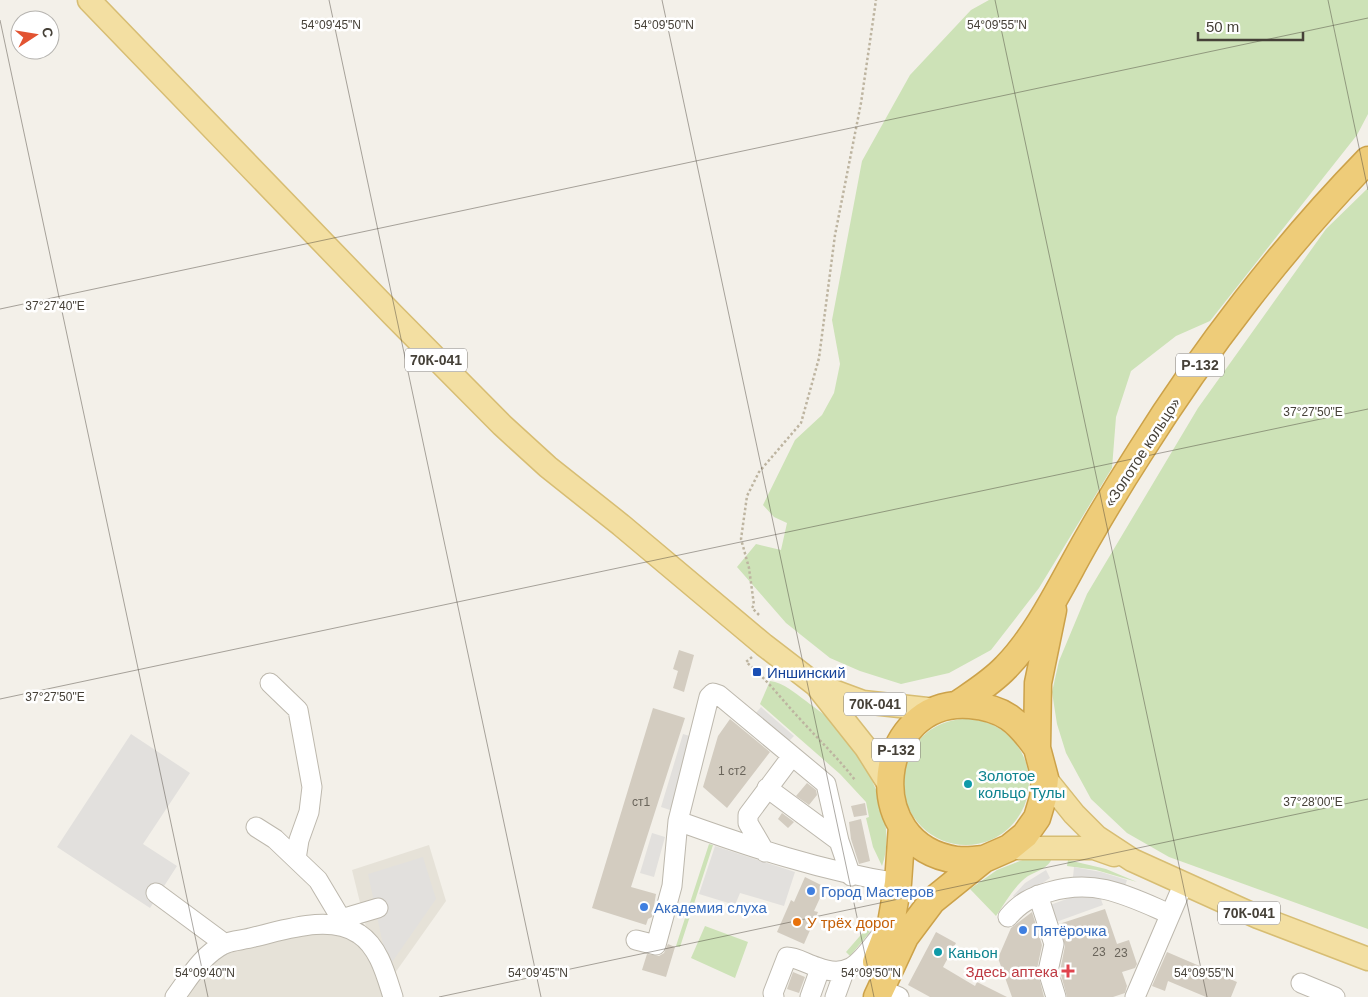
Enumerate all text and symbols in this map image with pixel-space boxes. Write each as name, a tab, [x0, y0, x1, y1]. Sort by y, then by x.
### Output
north arrow	[10, 10, 60, 60]
scale bar	[1198, 10, 1303, 42]
text: 54°09'45"N	[301, 18, 361, 32]
text: 54°09'50"N	[634, 18, 694, 32]
text: 54°09'55"N	[967, 18, 1027, 32]
text: 50 m	[1206, 18, 1239, 35]
text: С	[39, 26, 57, 39]
text: 37°27'40"E	[25, 299, 85, 313]
road number: 70К-041	[405, 348, 467, 372]
road number: Р-132	[1176, 354, 1224, 376]
street label: «Золотое кольцо»	[1100, 394, 1184, 510]
text: 37°27'50"E	[1283, 405, 1343, 419]
place label: Иншинский	[767, 664, 846, 681]
marker: Иншинский	[751, 666, 763, 678]
text: 37°27'50"E	[25, 690, 85, 704]
road number: 70К-041	[844, 692, 906, 716]
road number: Р-132	[872, 738, 920, 762]
house number: 1 ст2	[718, 764, 746, 778]
place label: Золотое кольцо Тулы	[978, 767, 1065, 801]
marker: Золотое кольцо Тулы	[962, 778, 974, 790]
house number: ст1	[632, 795, 650, 809]
text: 37°28'00"E	[1283, 795, 1343, 809]
place label: Город Мастеров	[821, 883, 934, 900]
marker: Город Мастеров	[805, 885, 817, 897]
place label: Академия слуха	[654, 899, 767, 916]
marker: Академия слуха	[638, 901, 650, 913]
road number: 70К-041	[1218, 901, 1280, 924]
place label: У трёх дорог	[807, 914, 896, 931]
marker: У трёх дорог	[791, 916, 803, 928]
place label: Пятёрочка	[1033, 922, 1107, 939]
marker: Пятёрочка	[1017, 924, 1029, 936]
place label: Каньон	[948, 944, 998, 961]
house number: 23	[1092, 945, 1106, 959]
marker: Каньон	[932, 946, 944, 958]
house number: 23	[1114, 946, 1128, 960]
place label: Здесь аптека	[966, 963, 1059, 980]
marker: Здесь аптека	[1062, 965, 1074, 977]
text: 54°09'40"N	[175, 966, 235, 980]
text: 54°09'45"N	[508, 966, 568, 980]
text: 54°09'50"N	[841, 966, 901, 980]
text: 54°09'55"N	[1174, 966, 1234, 980]

